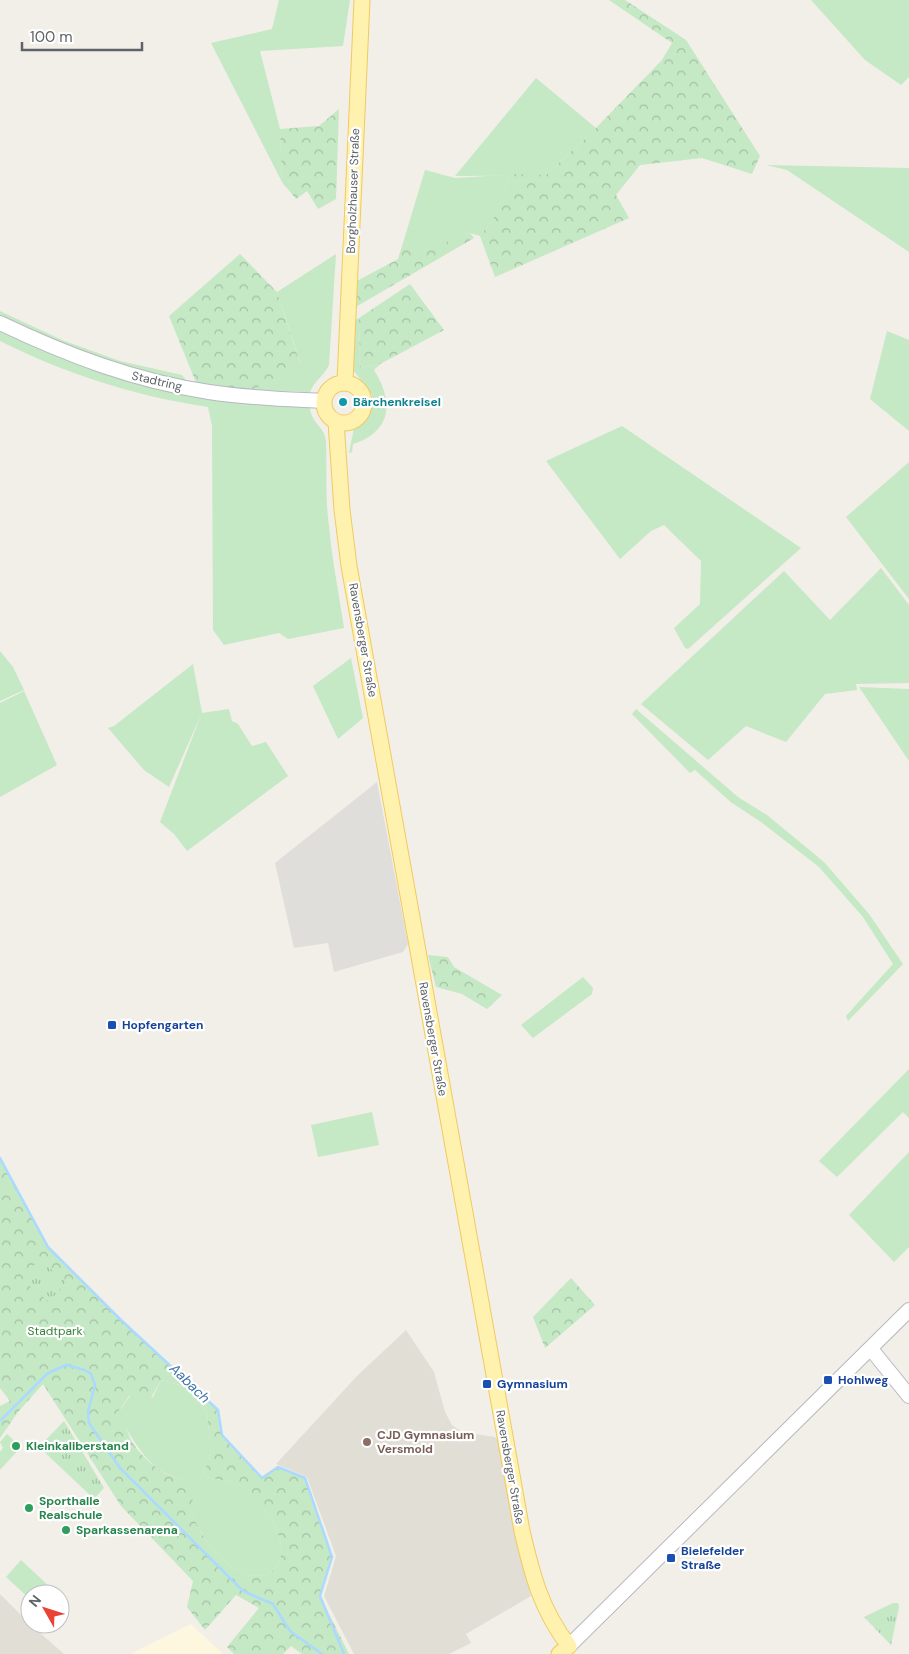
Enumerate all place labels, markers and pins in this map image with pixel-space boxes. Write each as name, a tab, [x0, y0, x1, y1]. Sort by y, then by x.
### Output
place label: Bärchenkreisel	[353, 394, 441, 410]
marker: Bärchenkreisel	[337, 396, 349, 408]
place label: Hopfengarten	[122, 1017, 203, 1033]
marker: Hopfengarten	[106, 1019, 118, 1031]
place label: Hohlweg	[838, 1372, 888, 1388]
marker: Hohlweg	[822, 1374, 834, 1386]
place label: Gymnasium	[497, 1376, 568, 1392]
marker: Gymnasium	[481, 1378, 493, 1390]
place label: CJD Gymnasium Versmold	[377, 1427, 474, 1457]
marker: CJD Gymnasium Versmold	[361, 1436, 373, 1448]
place label: Kleinkaliberstand	[26, 1438, 129, 1454]
marker: Kleinkaliberstand	[10, 1440, 22, 1452]
place label: Sporthalle Realschule	[39, 1493, 103, 1523]
marker: Sporthalle Realschule	[23, 1502, 35, 1514]
place label: Sparkassenarena	[76, 1522, 178, 1538]
marker: Sparkassenarena	[60, 1524, 72, 1536]
place label: Bielefelder Straße	[681, 1543, 744, 1573]
marker: Bielefelder Straße	[665, 1552, 677, 1564]

